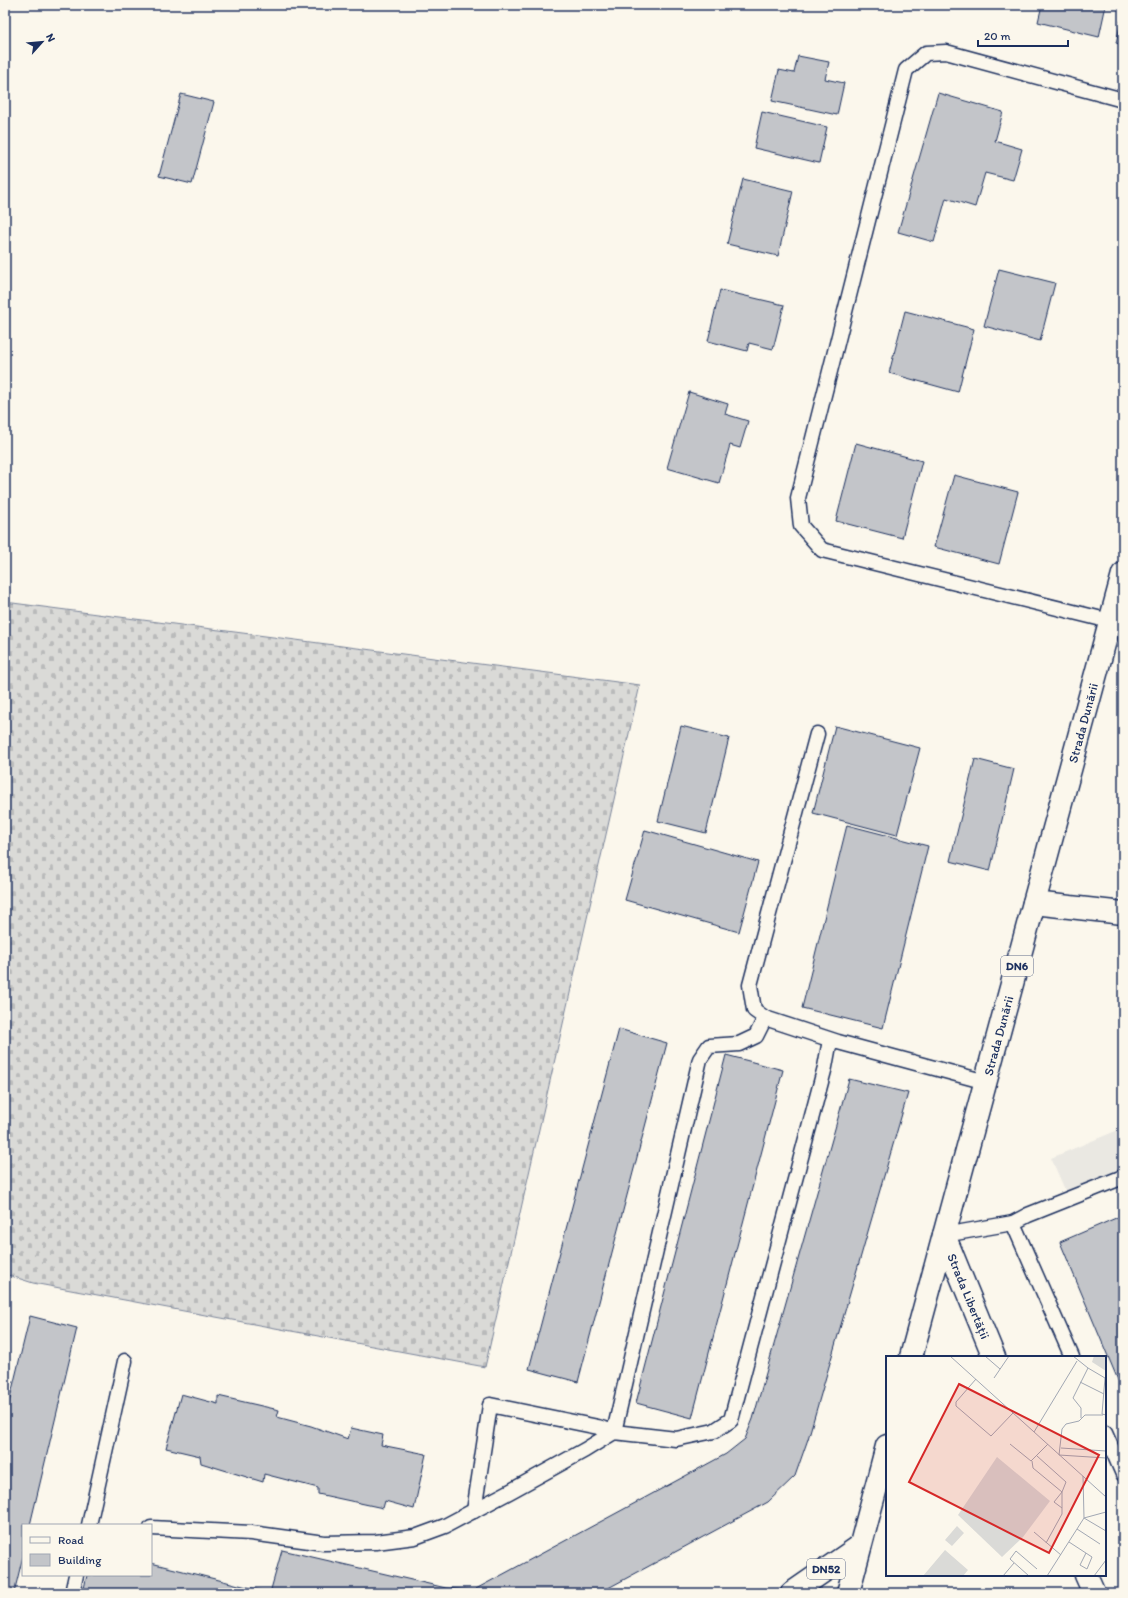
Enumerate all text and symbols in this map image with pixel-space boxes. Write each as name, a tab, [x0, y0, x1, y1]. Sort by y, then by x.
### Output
north arrow	[22, 22, 62, 62]
scale bar	[978, 22, 1068, 48]
text: 20 m	[984, 29, 1011, 43]
text: N	[43, 31, 58, 44]
street label: Strada Dunării	[1065, 681, 1101, 764]
road number: DN6	[1001, 956, 1033, 976]
street label: Strada Dunării	[980, 994, 1016, 1077]
street label: Strada Libertății	[945, 1251, 993, 1341]
inset map	[886, 1356, 1106, 1576]
legend	[22, 1524, 152, 1576]
text: Road	[58, 1533, 84, 1547]
text: Building	[58, 1553, 102, 1567]
road number: DN52	[807, 1559, 845, 1579]

